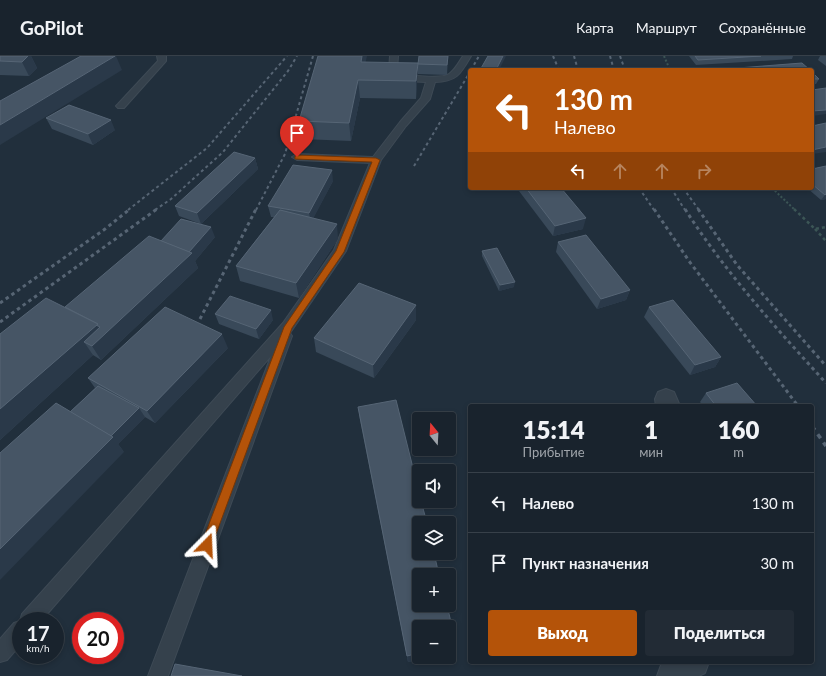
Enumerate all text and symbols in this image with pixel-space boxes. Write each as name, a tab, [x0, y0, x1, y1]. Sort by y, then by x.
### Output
text: GoPilot	[20, 16, 83, 39]
text: Карта	[576, 19, 614, 36]
text: Маршрут	[636, 19, 697, 36]
text: Сохранённые	[719, 19, 806, 36]
text: 130 m	[554, 82, 633, 116]
icon: left	[488, 84, 540, 136]
pin	[280, 116, 314, 157]
text: Налево	[554, 116, 616, 138]
icon: arrive	[286, 122, 308, 144]
icon: left	[567, 160, 589, 182]
icon: ahead	[609, 160, 631, 182]
icon: ahead	[651, 160, 673, 182]
icon: right	[693, 160, 715, 182]
north arrow	[412, 412, 456, 456]
map controls	[412, 412, 456, 664]
text: 15:14	[523, 415, 585, 444]
text: 1	[644, 415, 658, 444]
text: 160	[718, 415, 759, 444]
text: Прибытие	[523, 444, 585, 460]
text: мин	[639, 444, 663, 460]
text: m	[733, 444, 744, 460]
button: sound	[412, 464, 456, 508]
icon: left	[488, 492, 510, 514]
text: Налево	[522, 494, 574, 512]
text: 130 m	[752, 494, 794, 512]
button: layers	[412, 516, 456, 560]
position arrow	[186, 524, 228, 566]
icon: arrive	[488, 552, 510, 574]
text: Пункт назначения	[522, 554, 649, 572]
text: 30 m	[760, 554, 794, 572]
button: +	[412, 568, 456, 612]
button: Выход	[488, 610, 637, 656]
button: Поделиться	[645, 610, 794, 656]
speed limit sign: 20	[72, 612, 124, 664]
button: −	[412, 620, 456, 664]
text: 17	[26, 621, 50, 645]
text: km/h	[26, 642, 50, 654]

